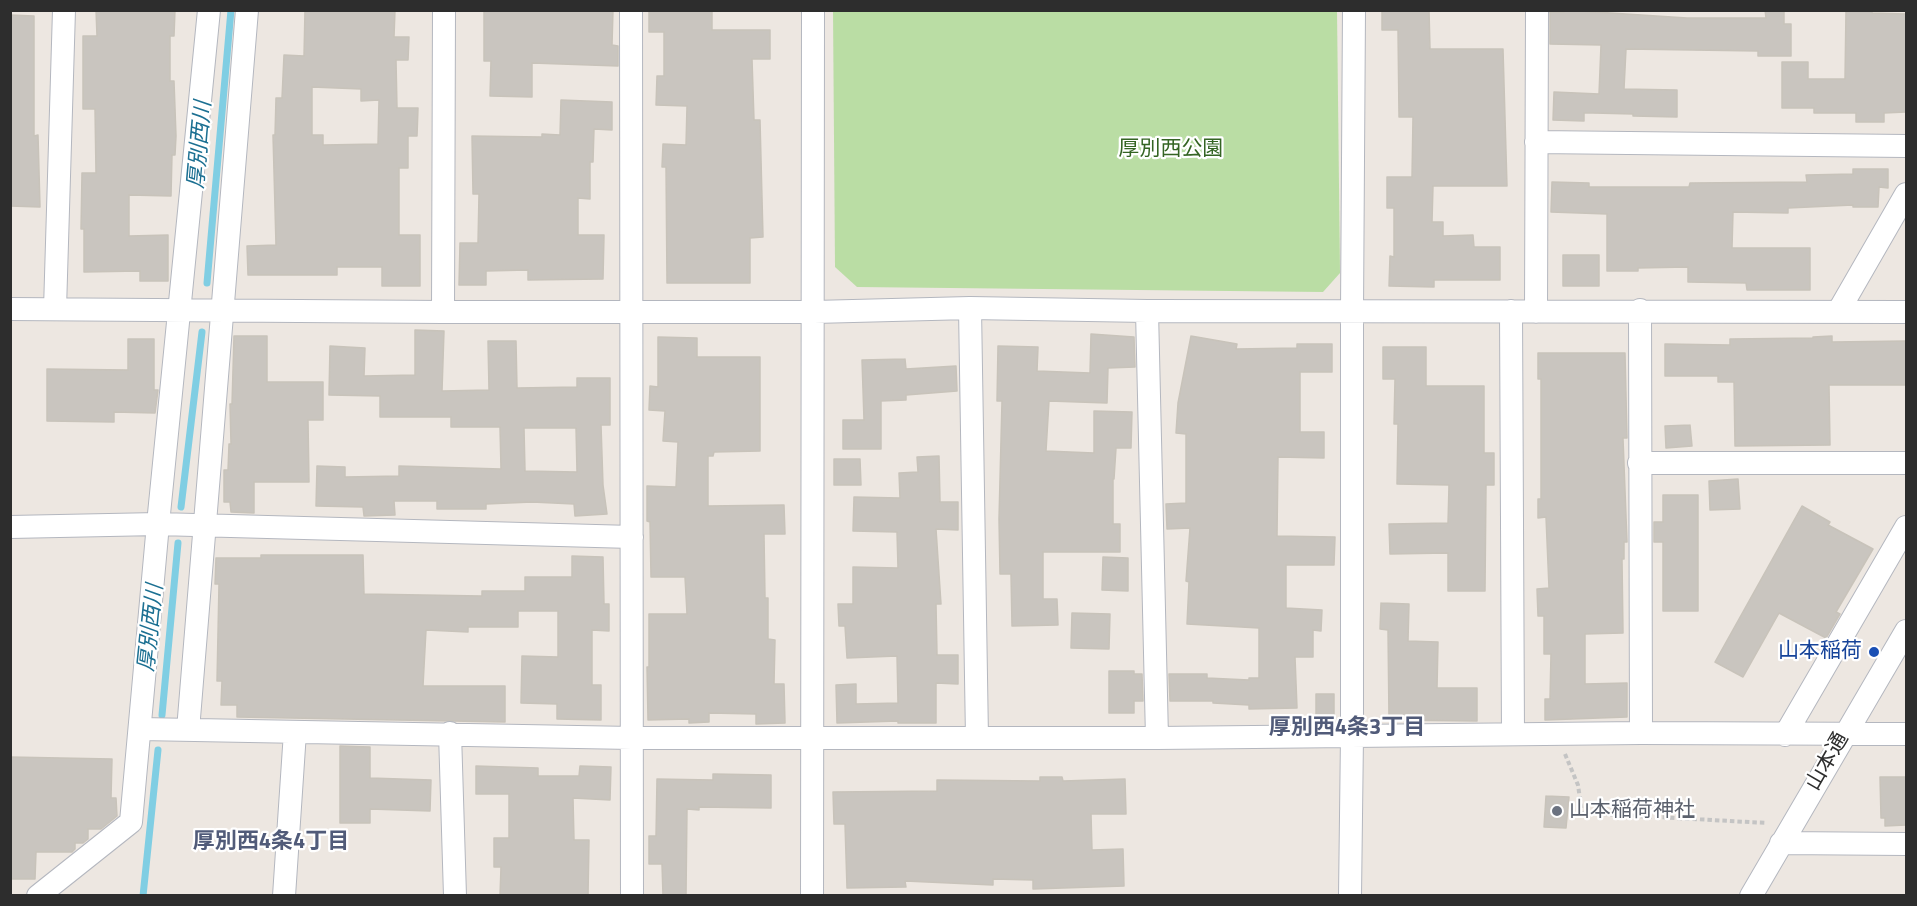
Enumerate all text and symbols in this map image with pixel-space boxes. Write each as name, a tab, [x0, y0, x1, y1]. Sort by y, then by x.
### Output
water label: 厚別西川	[184, 100, 218, 190]
park label: 厚別西公園	[1119, 137, 1223, 163]
water label: 厚別西川	[134, 583, 170, 673]
place label: 山本稲荷	[1778, 639, 1862, 665]
marker: 山本稲荷	[1867, 645, 1881, 659]
district label: 厚別西4条3丁目	[1269, 716, 1425, 742]
street label: 山本通	[1801, 728, 1855, 796]
place label: 山本稲荷神社	[1569, 798, 1695, 824]
marker: 山本稲荷神社	[1550, 804, 1564, 818]
district label: 厚別西4条4丁目	[193, 830, 349, 856]

